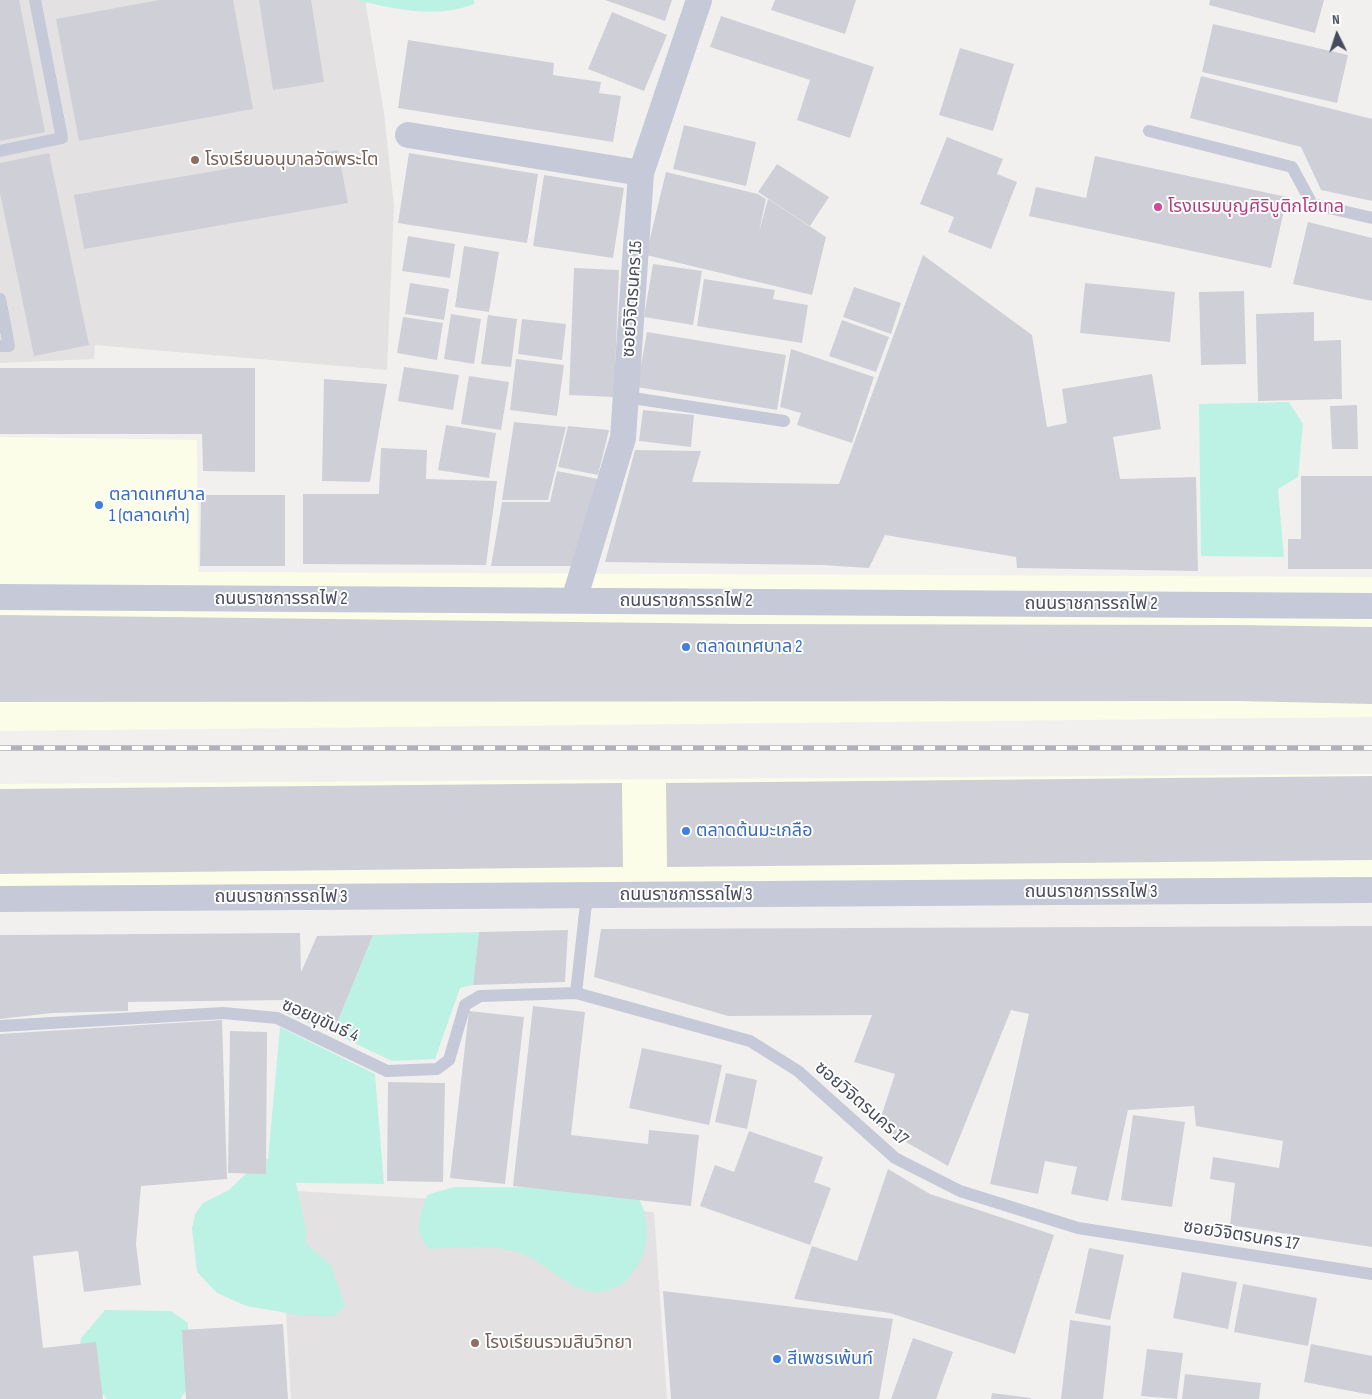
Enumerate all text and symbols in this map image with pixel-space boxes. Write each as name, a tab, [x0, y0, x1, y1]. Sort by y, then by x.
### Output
north arrow	[1312, 10, 1362, 60]
text: N	[1332, 11, 1340, 28]
place label: โรงเรียนอนุบาลวัดพระโต	[205, 149, 378, 171]
marker: โรงเรียนอนุบาลวัดพระโต	[189, 154, 201, 166]
place label: โรงแรมบุญศิริบูติกโฮเทล	[1168, 196, 1344, 218]
marker: โรงแรมบุญศิริบูติกโฮเทล	[1152, 201, 1164, 213]
street label: ซอยวิจิตรนคร 15	[618, 240, 648, 358]
place label: ตลาดเทศบาล 1 (ตลาดเก่า)	[109, 484, 205, 526]
marker: ตลาดเทศบาล 1 (ตลาดเก่า)	[93, 499, 105, 511]
street label: ถนนราชการรถไฟ 2	[214, 588, 348, 610]
street label: ถนนราชการรถไฟ 2	[619, 590, 753, 612]
street label: ถนนราชการรถไฟ 2	[1024, 593, 1158, 615]
place label: ตลาดเทศบาล 2	[696, 636, 802, 658]
marker: ตลาดเทศบาล 2	[680, 641, 692, 653]
place label: ตลาดต้นมะเกลือ	[696, 820, 812, 842]
marker: ตลาดต้นมะเกลือ	[680, 825, 692, 837]
street label: ถนนราชการรถไฟ 3	[1024, 881, 1158, 903]
street label: ถนนราชการรถไฟ 3	[619, 884, 753, 906]
street label: ถนนราชการรถไฟ 3	[214, 886, 348, 908]
street label: ซอยขุขันธ์ 4	[278, 994, 362, 1048]
street label: ซอยวิจิตรนคร 17	[810, 1058, 912, 1150]
street label: ซอยวิจิตรนคร 17	[1182, 1216, 1300, 1256]
place label: โรงเรียนรวมสินวิทยา	[485, 1332, 632, 1354]
marker: โรงเรียนรวมสินวิทยา	[469, 1337, 481, 1349]
place label: สีเพชรเพ้นท์	[787, 1348, 873, 1370]
marker: สีเพชรเพ้นท์	[771, 1353, 783, 1365]

